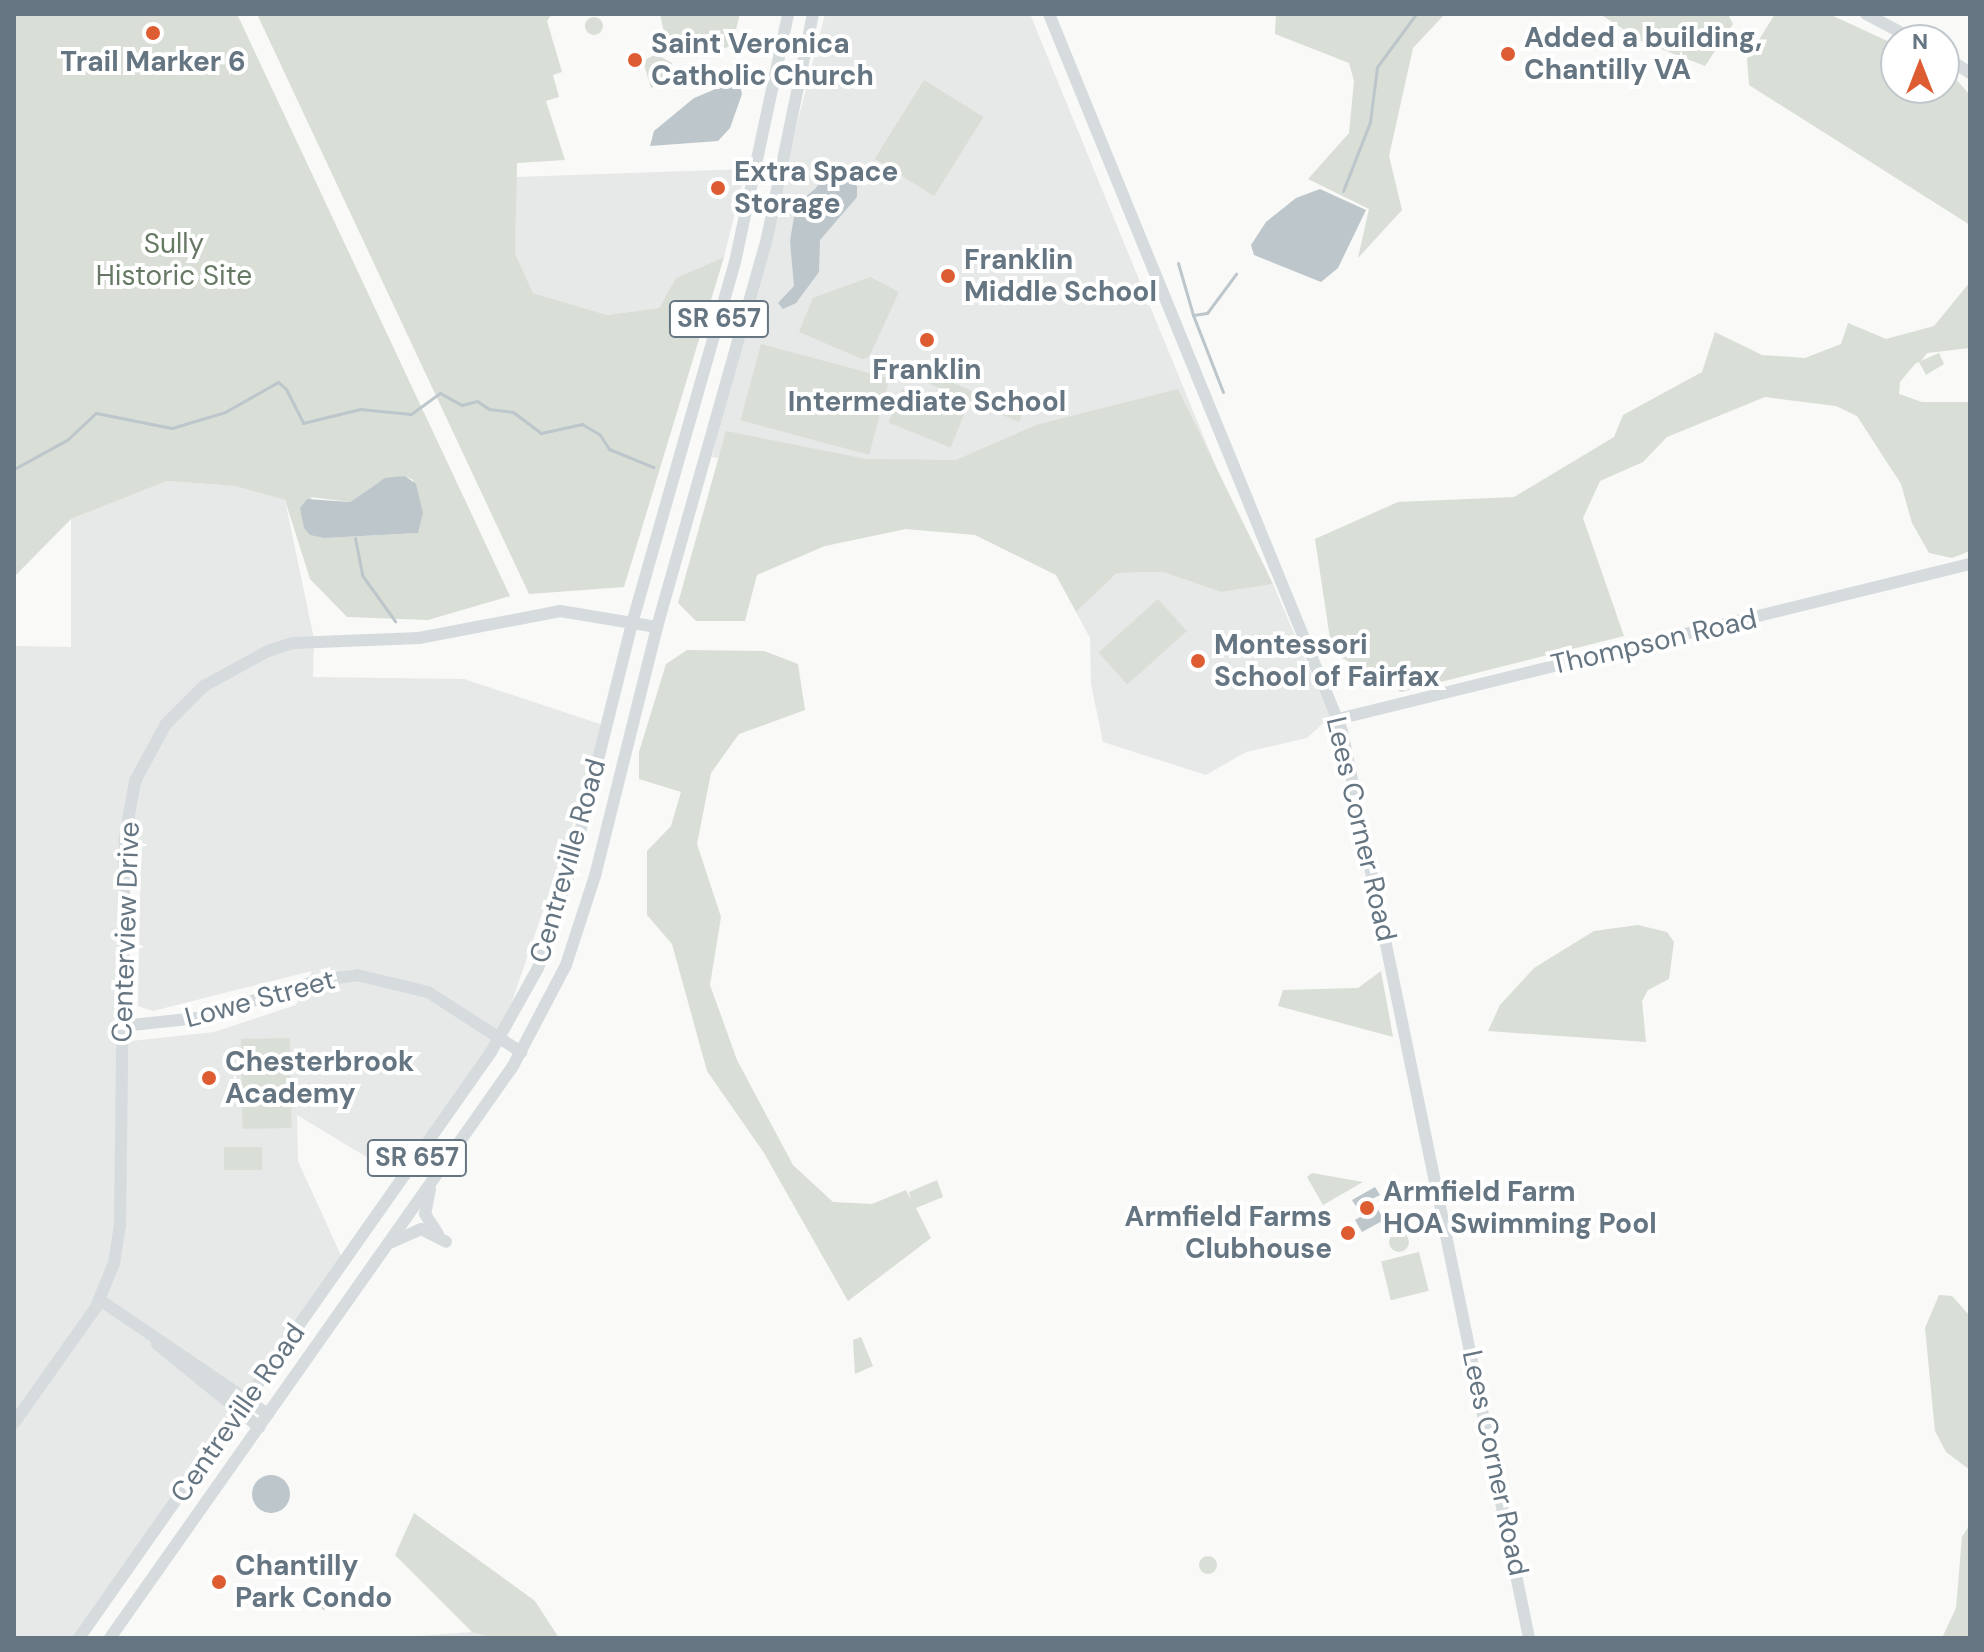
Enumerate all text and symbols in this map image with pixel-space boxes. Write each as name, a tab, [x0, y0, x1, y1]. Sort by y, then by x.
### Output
place label: Added a building, Chantilly VA	[1524, 21, 1762, 87]
marker: Trail Marker 6	[144, 24, 162, 42]
north arrow	[1880, 24, 1960, 104]
place label: Saint Veronica Catholic Church	[651, 27, 874, 93]
text: N	[1912, 27, 1928, 56]
place label: Trail Marker 6	[60, 45, 246, 79]
marker: Added a building, Chantilly VA	[1499, 45, 1517, 63]
marker: Saint Veronica Catholic Church	[626, 51, 644, 69]
place label: Extra Space Storage	[734, 155, 898, 221]
marker: Extra Space Storage	[709, 179, 727, 197]
park label: Sully Historic Site	[96, 227, 252, 293]
place label: Franklin Middle School	[964, 243, 1157, 309]
marker: Franklin Middle School	[939, 267, 957, 285]
road number: SR 657	[667, 297, 771, 341]
marker: Franklin Intermediate School	[918, 331, 936, 349]
place label: Franklin Intermediate School	[788, 353, 1066, 419]
street label: Thompson Road	[1548, 602, 1760, 682]
place label: Montessori School of Fairfax	[1214, 628, 1440, 694]
marker: Montessori School of Fairfax	[1189, 652, 1207, 670]
street label: Lees Corner Road	[1319, 713, 1403, 945]
street label: Centreville Road	[523, 755, 613, 967]
street label: Centerview Drive	[105, 821, 147, 1043]
street label: Lowe Street	[181, 963, 339, 1035]
place label: Chesterbrook Academy	[225, 1045, 414, 1111]
marker: Chesterbrook Academy	[200, 1069, 218, 1087]
road number: SR 657	[365, 1136, 469, 1180]
place label: Armfield Farm HOA Swimming Pool	[1383, 1175, 1657, 1241]
marker: Armfield Farm HOA Swimming Pool	[1358, 1199, 1376, 1217]
place label: Armfield Farms Clubhouse	[1125, 1200, 1332, 1266]
marker: Armfield Farms Clubhouse	[1339, 1224, 1357, 1242]
street label: Centreville Road	[164, 1317, 312, 1509]
street label: Lees Corner Road	[1455, 1347, 1535, 1579]
place label: Chantilly Park Condo	[235, 1549, 392, 1615]
marker: Chantilly Park Condo	[210, 1573, 228, 1591]

